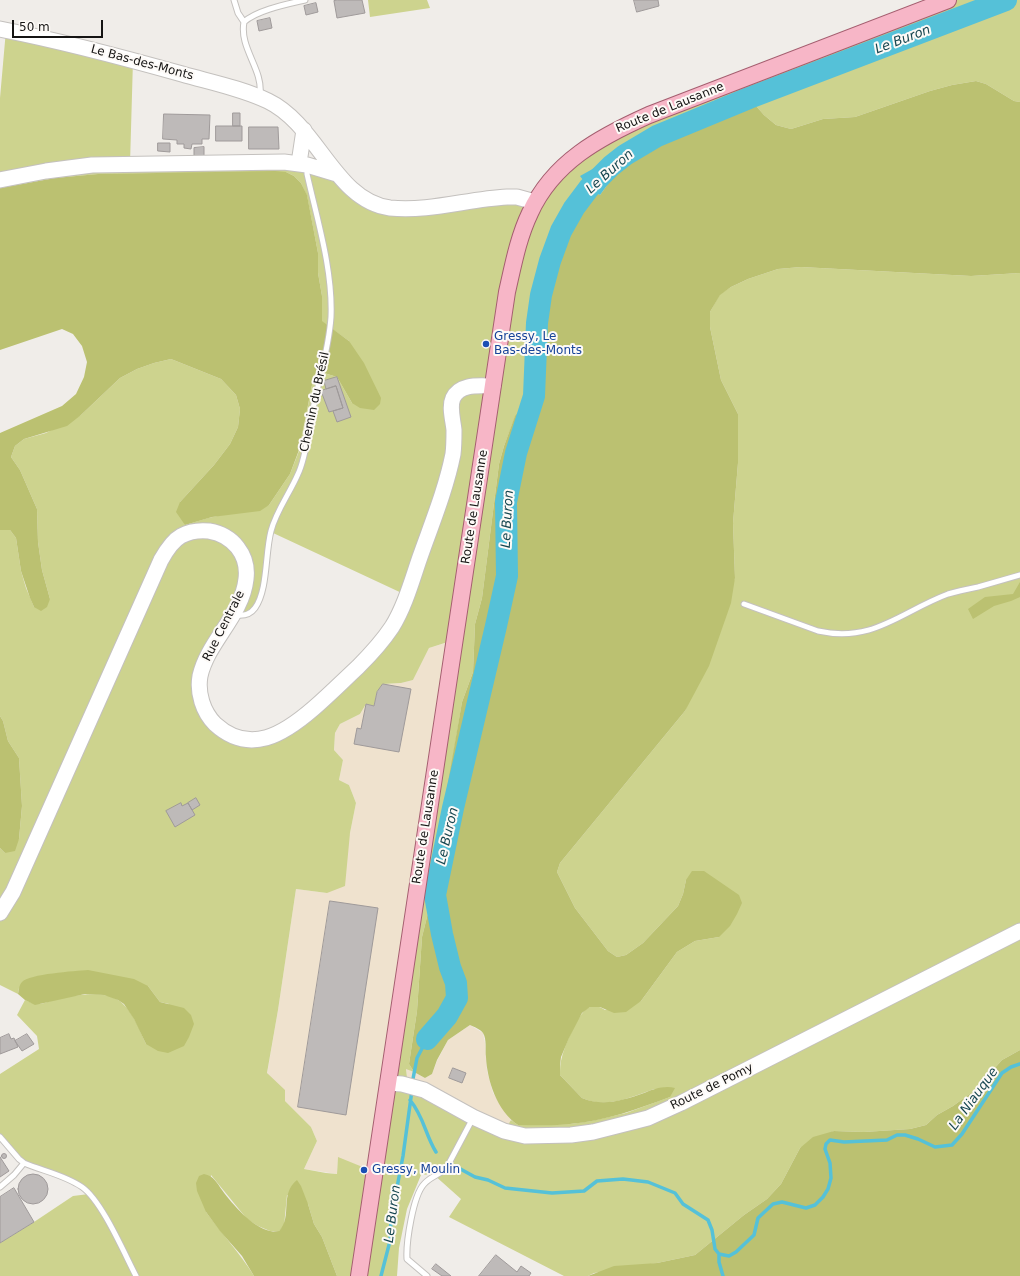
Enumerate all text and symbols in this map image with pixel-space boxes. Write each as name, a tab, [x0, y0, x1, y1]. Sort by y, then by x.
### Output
scale bar	[14, 12, 105, 38]
text: 50 m	[19, 20, 50, 34]
water label: Le Buron	[873, 22, 933, 58]
street label: Le Bas-des-Monts	[89, 42, 195, 84]
street label: Route de Lausanne	[614, 80, 726, 136]
water label: Le Buron	[583, 147, 637, 197]
place label: Gressy, Le Bas-des-Monts	[494, 330, 582, 358]
marker: Gressy, Le Bas-des-Monts	[481, 339, 491, 349]
street label: Chemin du Brésil	[297, 351, 333, 453]
street label: Route de Lausanne	[459, 449, 491, 565]
water label: Le Buron	[499, 490, 517, 548]
street label: Rue Centrale	[200, 588, 248, 664]
street label: Route de Lausanne	[410, 769, 442, 885]
water label: Le Buron	[434, 806, 462, 866]
street label: Route de Pomy	[668, 1061, 756, 1113]
water label: La Niauque	[946, 1065, 1002, 1133]
place label: Gressy, Moulin	[372, 1163, 460, 1177]
marker: Gressy, Moulin	[359, 1165, 369, 1175]
water label: Le Buron	[382, 1184, 404, 1244]

